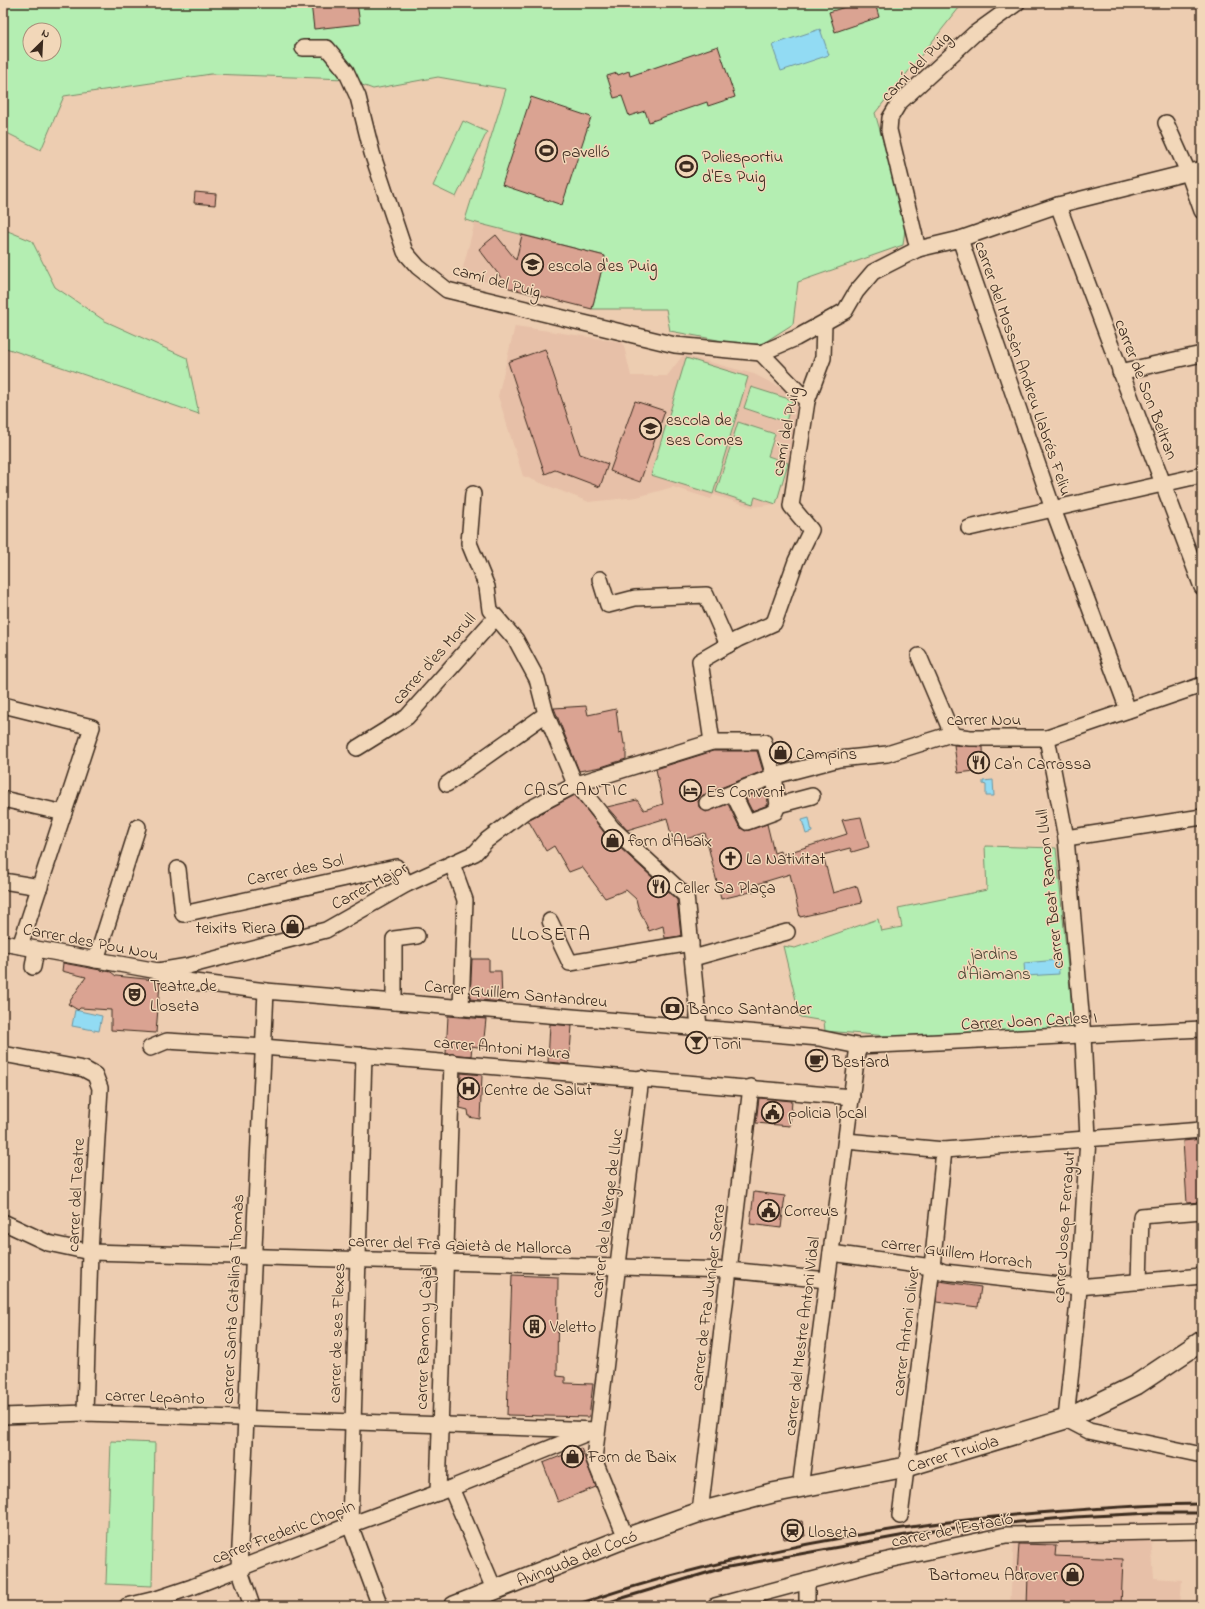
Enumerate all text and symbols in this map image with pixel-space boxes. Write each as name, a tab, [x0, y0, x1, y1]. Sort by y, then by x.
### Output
north arrow	[22, 22, 62, 62]
text: N	[39, 25, 52, 43]
street label: camí del Puig	[875, 26, 958, 109]
sports icon: pavelló	[534, 138, 560, 164]
place label: pavelló	[562, 140, 610, 165]
place label: Poliesportiu d'Es Puig	[702, 145, 783, 192]
sports icon: Poliesportiu d'Es Puig	[673, 153, 699, 179]
street label: carrer del Mossèn Andreu Llabrés Feliu	[967, 238, 1078, 499]
school or university icon: escola d'es Puig	[520, 252, 546, 278]
place label: escola d'es Puig	[548, 254, 657, 281]
street label: camí del Puig	[449, 258, 544, 307]
street label: carrer de Son Beltran	[1107, 316, 1184, 463]
street label: camí del Puig	[766, 384, 809, 479]
place label: escola de ses Comes	[666, 408, 743, 453]
school or university icon: escola de ses Comes	[638, 416, 664, 442]
street label: carrer d'es Morull	[386, 607, 482, 710]
street label: carrer Nou	[947, 708, 1021, 733]
shop icon: Campins	[767, 740, 793, 766]
place label: Campins	[796, 742, 857, 767]
restaurant icon: Ca'n Carrossa	[965, 750, 991, 776]
place label: Ca'n Carrossa	[994, 752, 1091, 777]
district label: CASC ANTIC	[524, 778, 628, 804]
hotel icon: Es Convent	[677, 778, 703, 804]
place label: Es Convent	[706, 780, 785, 805]
street label: carrer Beat Ramon Llull	[1030, 808, 1071, 970]
shop icon: forn d'Abaix	[599, 827, 625, 853]
place label: forn d'Abaix	[628, 829, 712, 854]
church icon: La Nativitat	[718, 845, 744, 871]
place label: La Nativitat	[746, 847, 826, 872]
street label: Carrer des Sol	[245, 848, 346, 893]
street label: Carrer Major	[327, 855, 413, 917]
restaurant icon: Celler Sa Plaça	[645, 874, 671, 900]
place label: Celler Sa Plaça	[674, 876, 776, 901]
shop icon: teixits Riera	[279, 914, 305, 940]
place label: teixits Riera	[196, 916, 276, 941]
street label: Carrer des Pou Nou	[21, 917, 161, 968]
district label: LLOSETA	[511, 922, 591, 949]
park label: jardins d'Aiamans	[957, 942, 1031, 987]
place label: Teatre de Lloseta	[150, 974, 217, 1019]
street label: Carrer Guillem Santandreu	[423, 974, 609, 1015]
theatre icon: Teatre de Lloseta	[122, 982, 148, 1008]
bank icon: Banco Santander	[660, 995, 686, 1021]
place label: Banco Santander	[687, 997, 813, 1022]
street label: Carrer Joan Carles I	[960, 1005, 1098, 1038]
street label: carrer Antoni Maura	[432, 1030, 571, 1067]
bar icon: Toni	[683, 1030, 709, 1056]
place label: Toni	[712, 1032, 741, 1057]
cafe icon: Bestard	[804, 1048, 830, 1074]
place label: Bestard	[831, 1050, 890, 1075]
hospital icon: Centre de Salut	[455, 1076, 481, 1102]
place label: Centre de Salut	[484, 1078, 592, 1103]
public building icon: policia local	[760, 1099, 786, 1125]
place label: policia local	[788, 1101, 867, 1126]
street label: carrer de la Verge de Lluc	[585, 1127, 632, 1299]
street label: carrer del Teatre	[61, 1137, 92, 1253]
street label: carrer Josep Ferragut	[1047, 1150, 1084, 1304]
street label: carrer Santa Catalina Thomàs	[216, 1193, 251, 1405]
public building icon: Correus	[755, 1197, 781, 1223]
place label: Correus	[784, 1199, 839, 1224]
street label: carrer de Fra Juníper Serra	[685, 1202, 732, 1392]
street label: carrer del Fra Gaietà de Mallorca	[348, 1229, 572, 1262]
street label: carrer Guillem Horrach	[879, 1230, 1034, 1276]
street label: carrer del Mestre Antoni Vidal	[778, 1235, 827, 1437]
street label: carrer de ses Flexes	[323, 1262, 352, 1404]
street label: carrer Ramon y Cajal	[409, 1264, 441, 1410]
street label: carrer Antoni Oliver	[886, 1264, 927, 1397]
building icon: Veletto	[521, 1313, 547, 1339]
place label: Veletto	[549, 1315, 597, 1340]
street label: carrer Lepanto	[105, 1383, 205, 1412]
street label: Carrer Truiola	[904, 1429, 1002, 1480]
shop icon: Forn de Baix	[559, 1443, 585, 1469]
place label: Forn de Baix	[587, 1445, 677, 1470]
street label: carrer Frederic Chopin	[208, 1494, 359, 1571]
street label: carrer de l'Estació	[889, 1506, 1016, 1555]
station icon: Lloseta	[780, 1518, 806, 1544]
place label: Lloseta	[808, 1520, 857, 1545]
street label: Avinguda del Cocó	[513, 1524, 641, 1594]
shop icon: Bartomeu Adrover	[1060, 1561, 1086, 1587]
place label: Bartomeu Adrover	[928, 1563, 1059, 1588]

